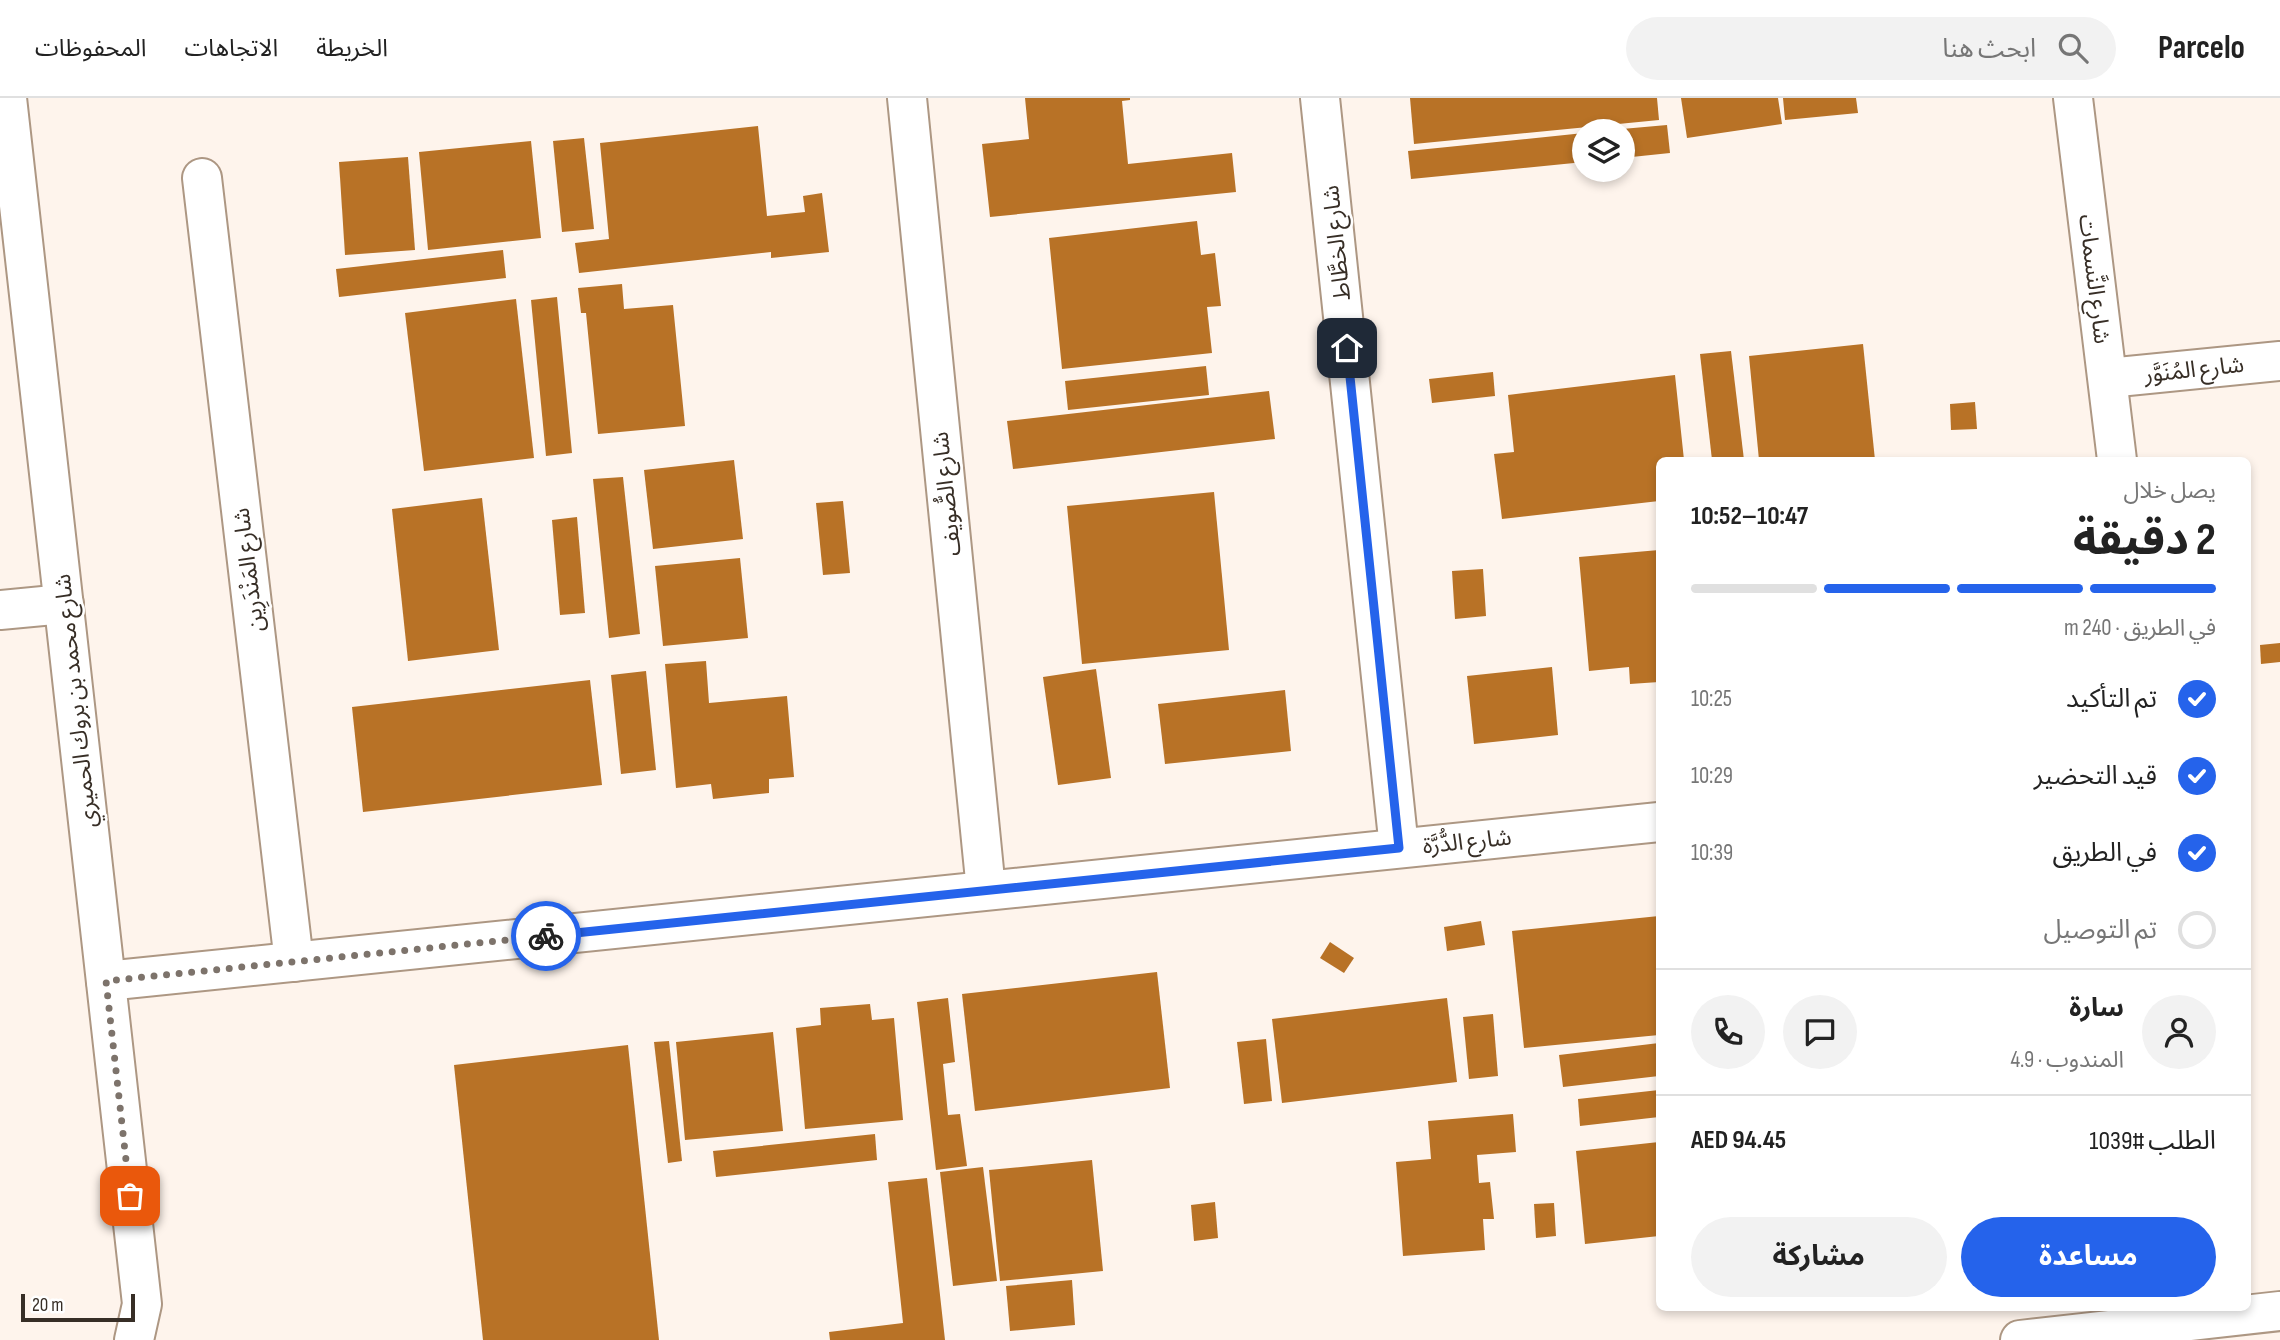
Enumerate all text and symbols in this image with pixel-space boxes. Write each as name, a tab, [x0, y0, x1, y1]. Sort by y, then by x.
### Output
search box	[1626, 17, 2116, 80]
text: Parcelo	[2158, 28, 2245, 68]
icon: search	[2054, 29, 2092, 67]
text: المحفوظات	[35, 34, 146, 63]
text: الاتجاهات	[184, 34, 278, 63]
text: الخريطة	[316, 34, 388, 63]
text: ابحث هنا	[1942, 34, 2036, 65]
map controls	[1572, 119, 1635, 182]
button: layers	[1572, 119, 1635, 182]
street label: شارع الخطَّاط	[1317, 184, 1359, 302]
street label: شارع النَّسمات	[2070, 213, 2117, 346]
pin	[1317, 318, 1377, 378]
icon: home	[1328, 329, 1366, 367]
street label: شارع المُنَوَّر	[2142, 351, 2246, 391]
street label: شارع الصُّويف	[926, 430, 969, 557]
text: يصل خلال	[2124, 477, 2216, 505]
text: 10:47–10:52	[1691, 501, 1808, 532]
street label: شارع المَنْدَرِين	[227, 506, 272, 634]
text: 2 دقيقة	[2073, 513, 2216, 568]
street label: شارع محمد بن بروك الحميري	[49, 572, 106, 829]
text: في الطريق · 240 m	[2064, 614, 2216, 642]
icon: check	[2178, 680, 2216, 718]
text: تم التأكيد	[2066, 684, 2157, 715]
text: 10:25	[1691, 685, 1732, 713]
icon: check	[2178, 757, 2216, 795]
text: قيد التحضير	[2034, 761, 2157, 792]
text: 10:29	[1691, 762, 1733, 790]
street label: شارع الدُّرَّة	[1421, 821, 1513, 863]
icon: check	[2178, 834, 2216, 872]
text: في الطريق	[2052, 838, 2157, 869]
text: 10:39	[1691, 839, 1733, 867]
courier	[511, 901, 581, 971]
text: تم التوصيل	[2043, 915, 2157, 946]
icon: bike	[527, 917, 565, 955]
text: سارة	[2069, 993, 2124, 1024]
button: phone	[1691, 995, 1765, 1069]
button: chat	[1783, 995, 1857, 1069]
button: person	[2142, 995, 2216, 1069]
text: المندوب · 4.9	[2010, 1046, 2124, 1074]
text: AED 94.45	[1691, 1125, 1786, 1156]
text: الطلب #1039	[2089, 1126, 2216, 1157]
pin	[100, 1166, 160, 1226]
icon: bag	[111, 1177, 149, 1215]
button: مشاركة	[1691, 1217, 1947, 1297]
button: مساعدة	[1961, 1217, 2216, 1297]
scale bar	[21, 1291, 135, 1323]
text: 20 m	[32, 1294, 64, 1317]

